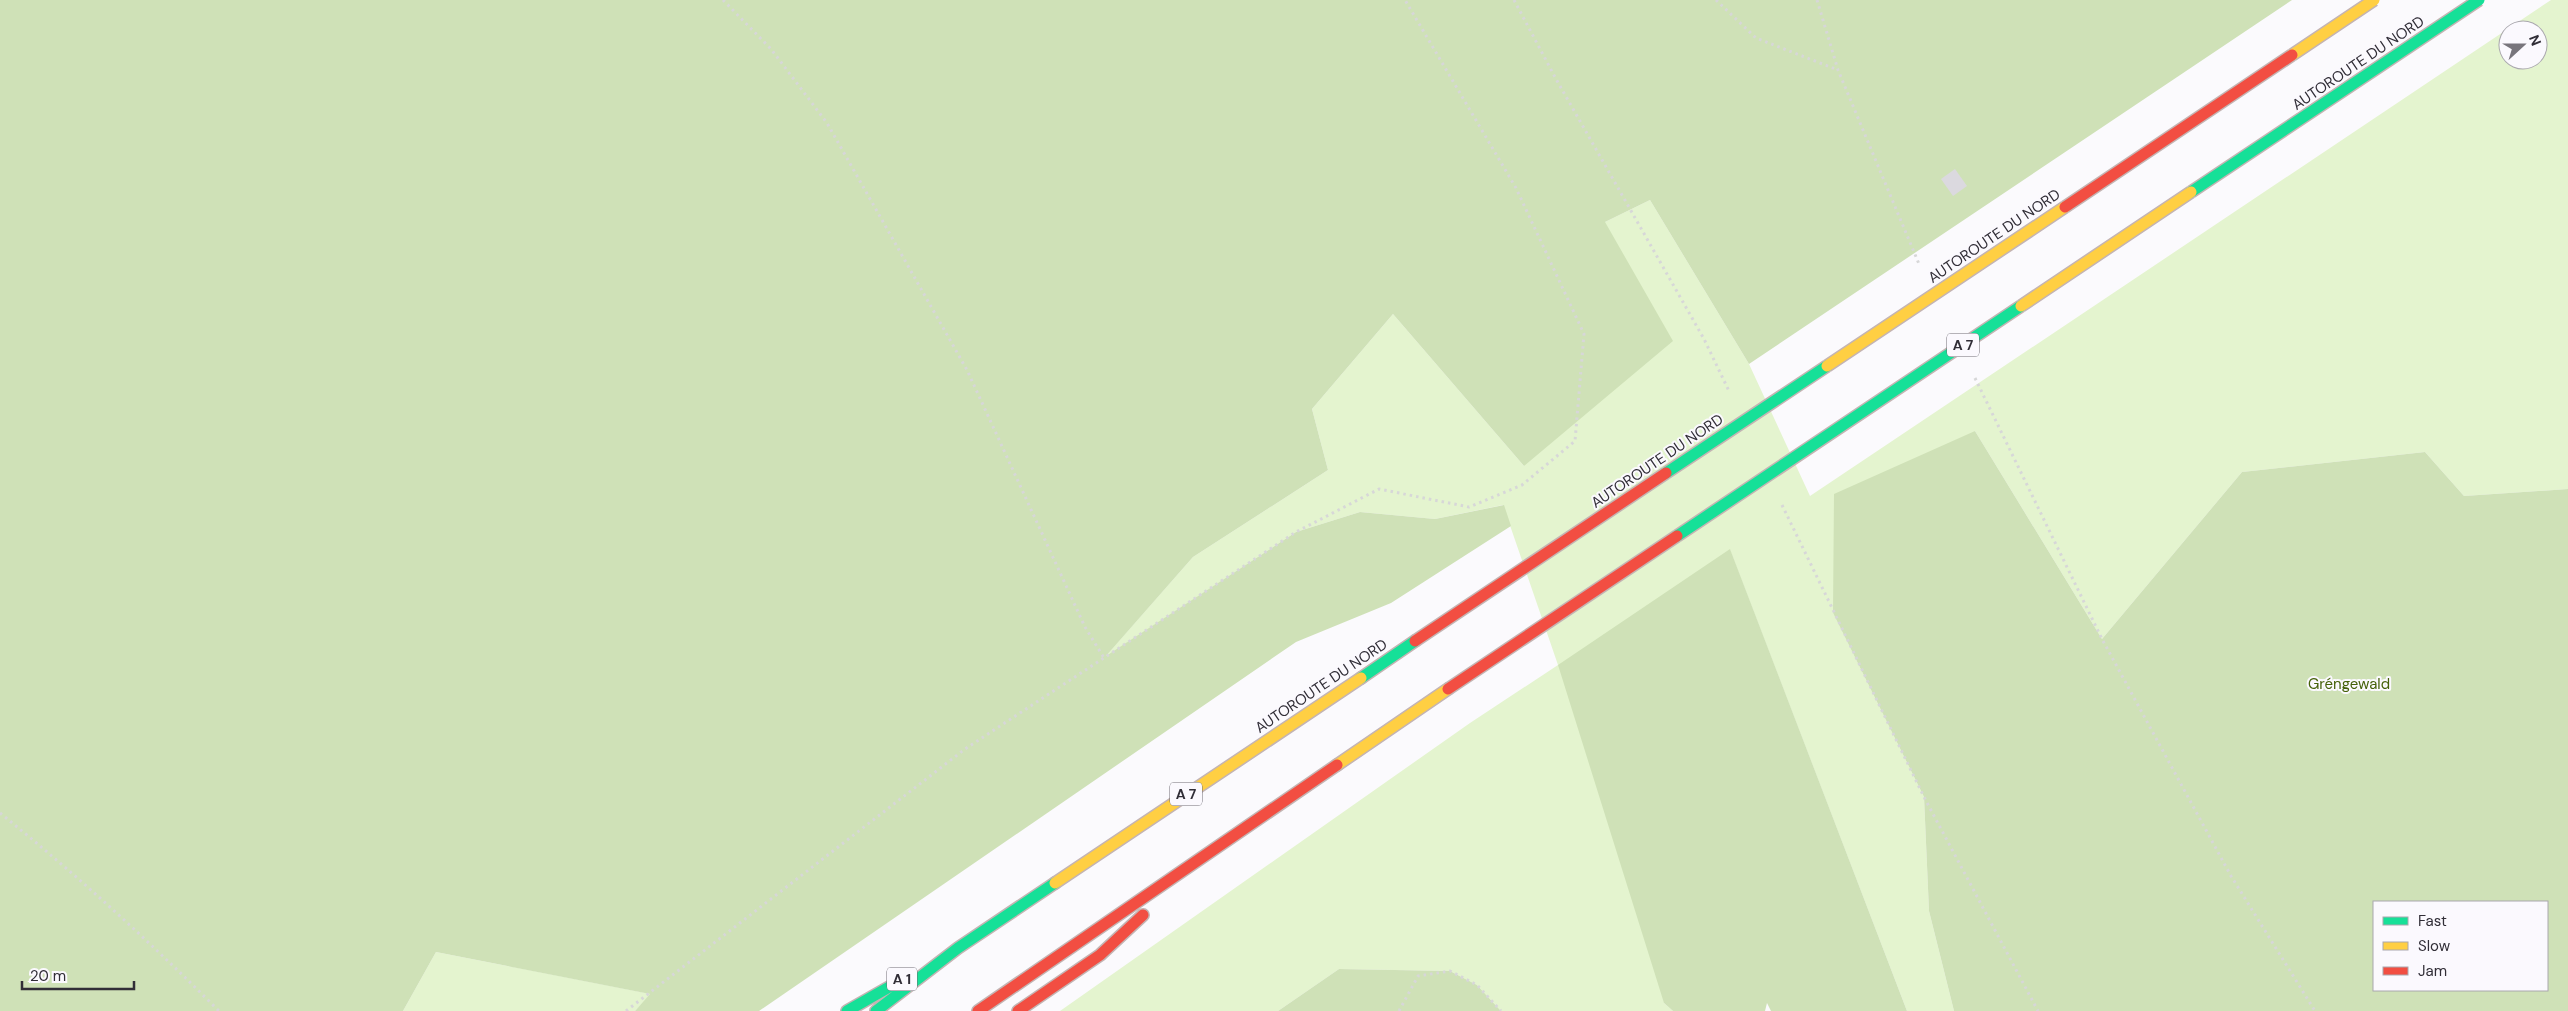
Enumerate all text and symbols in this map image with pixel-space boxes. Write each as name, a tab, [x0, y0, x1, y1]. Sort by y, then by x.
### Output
street label: AUTOROUTE DU NORD	[2288, 11, 2428, 115]
north arrow	[2498, 20, 2548, 70]
text: N	[2525, 32, 2545, 48]
street label: AUTOROUTE DU NORD	[1924, 184, 2064, 288]
road number: A 7	[1947, 334, 1979, 356]
street label: AUTOROUTE DU NORD	[1587, 409, 1727, 513]
street label: AUTOROUTE DU NORD	[1251, 634, 1391, 738]
park label: Gréngewald	[2308, 674, 2390, 694]
road number: A 7	[1170, 782, 1202, 806]
legend	[2373, 901, 2548, 991]
text: Fast	[2418, 911, 2447, 931]
text: Slow	[2418, 936, 2451, 956]
scale bar	[22, 958, 135, 990]
text: Jam	[2418, 961, 2447, 981]
text: 20 m	[30, 966, 66, 986]
road number: A 1	[887, 968, 917, 991]

